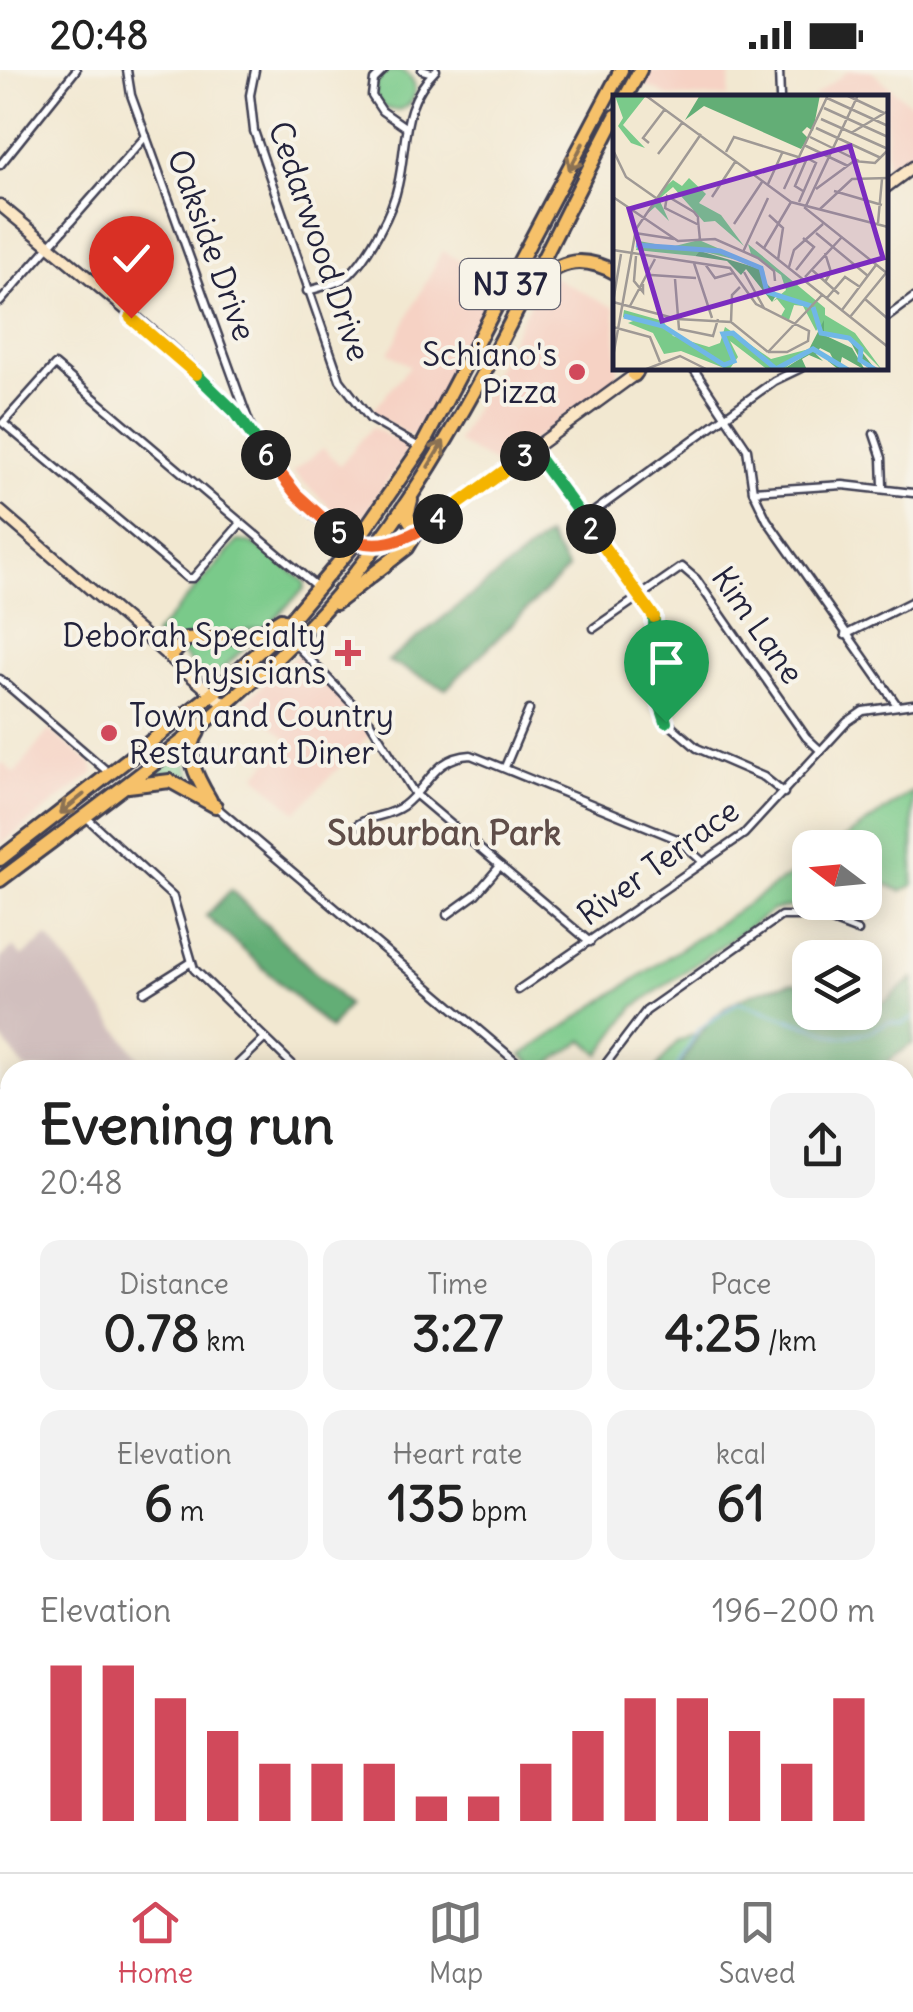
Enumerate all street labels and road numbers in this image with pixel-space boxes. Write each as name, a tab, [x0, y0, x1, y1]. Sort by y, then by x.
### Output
street label: Cedarwood Drive	[260, 116, 380, 366]
street label: Oakside Drive	[158, 144, 266, 346]
road number: NJ 37	[460, 259, 560, 309]
street label: Kim Lane	[703, 558, 813, 692]
street label: River Terrace	[569, 790, 747, 934]

